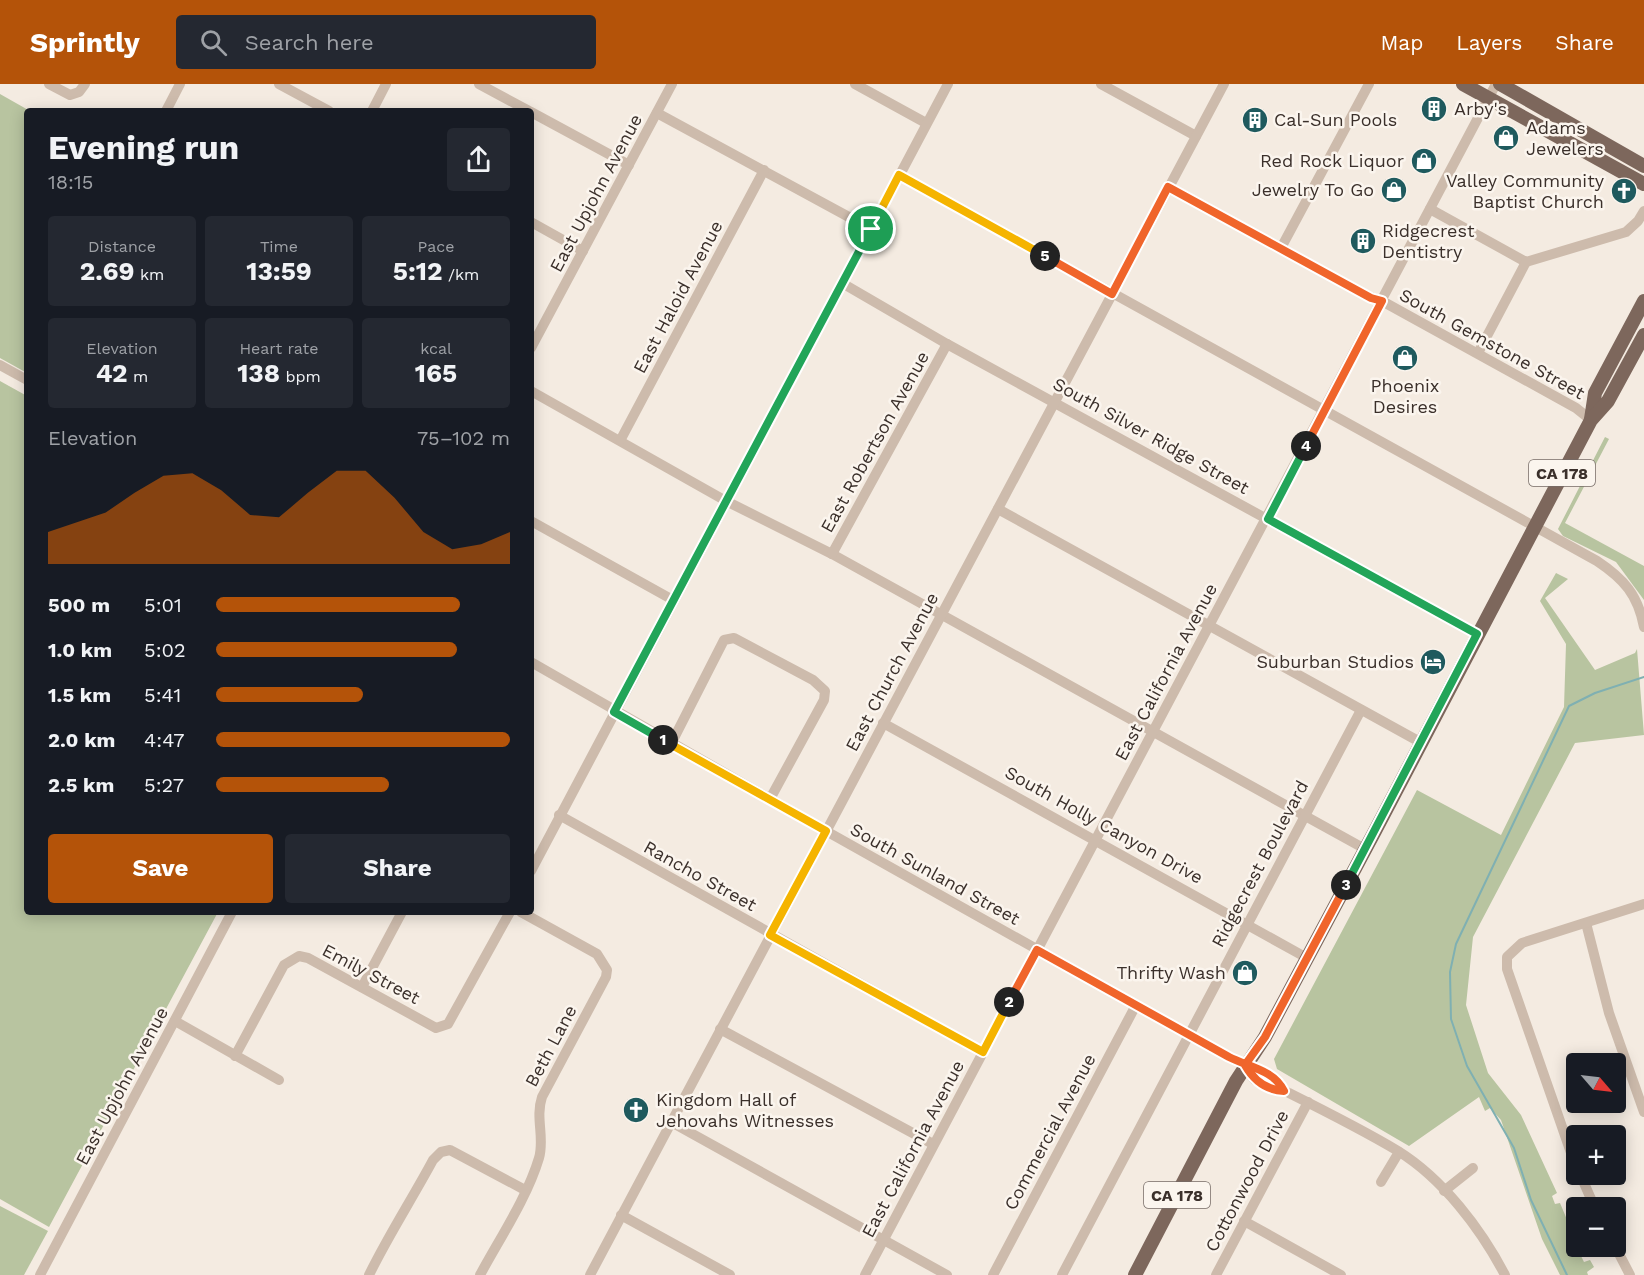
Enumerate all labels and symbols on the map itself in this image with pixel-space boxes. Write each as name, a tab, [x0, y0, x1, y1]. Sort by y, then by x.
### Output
building icon: Arby's	[1419, 94, 1449, 124]
place label: Arby's	[1454, 98, 1507, 119]
building icon: Cal-Sun Pools	[1240, 105, 1270, 135]
place label: Cal-Sun Pools	[1274, 109, 1397, 130]
street label: East Upjohn Avenue	[545, 110, 646, 275]
place label: Adams Jewelers	[1526, 117, 1604, 159]
shop icon: Adams Jewelers	[1491, 123, 1521, 153]
shop icon: Red Rock Liquor	[1409, 146, 1439, 176]
place label: Red Rock Liquor	[1260, 150, 1404, 171]
place label: Valley Community Baptist Church	[1446, 170, 1605, 212]
shop icon: Jewelry To Go	[1379, 175, 1409, 205]
church icon: Valley Community Baptist Church	[1609, 176, 1639, 206]
place label: Jewelry To Go	[1252, 179, 1374, 200]
pin	[845, 203, 896, 254]
street label: East Haloid Avenue	[628, 217, 727, 377]
place label: Ridgecrest Dentistry	[1382, 220, 1475, 262]
building icon: Ridgecrest Dentistry	[1348, 226, 1378, 256]
pin: 5	[1030, 241, 1060, 271]
street label: South Gemstone Street	[1396, 284, 1589, 404]
shop icon: Phoenix Desires	[1390, 343, 1420, 373]
street label: East Robertson Avenue	[816, 348, 933, 536]
street label: South Silver Ridge Street	[1050, 373, 1253, 498]
place label: Phoenix Desires	[1371, 375, 1439, 417]
pin: 4	[1291, 431, 1321, 461]
road number: CA 178	[1529, 460, 1595, 486]
street label: East California Avenue	[1110, 580, 1221, 764]
street label: East Church Avenue	[841, 589, 942, 755]
hotel icon: Suburban Studios	[1418, 647, 1448, 677]
place label: Suburban Studios	[1256, 651, 1414, 672]
pin: 1	[648, 725, 678, 755]
street label: South Holly Canyon Drive	[1002, 761, 1207, 888]
street label: Ridgecrest Boulevard	[1207, 777, 1312, 951]
street label: South Sunland Street	[847, 818, 1024, 929]
street label: Rancho Street	[640, 836, 761, 915]
pin: 3	[1331, 870, 1361, 900]
street label: Emily Street	[319, 939, 424, 1008]
shop icon: Thrifty Wash	[1230, 958, 1260, 988]
place label: Thrifty Wash	[1117, 962, 1226, 983]
pin: 2	[994, 987, 1024, 1017]
street label: Beth Lane	[520, 1001, 581, 1090]
street label: East Upjohn Avenue	[71, 1003, 172, 1168]
street label: Commercial Avenue	[999, 1050, 1100, 1213]
north arrow	[1566, 1053, 1626, 1113]
street label: East California Avenue	[857, 1057, 968, 1241]
place label: Kingdom Hall of Jehovahs Witnesses	[656, 1089, 834, 1131]
church icon: Kingdom Hall of Jehovahs Witnesses	[621, 1095, 651, 1125]
street label: Cottonwood Drive	[1200, 1106, 1293, 1255]
road number: CA 178	[1144, 1182, 1210, 1208]

